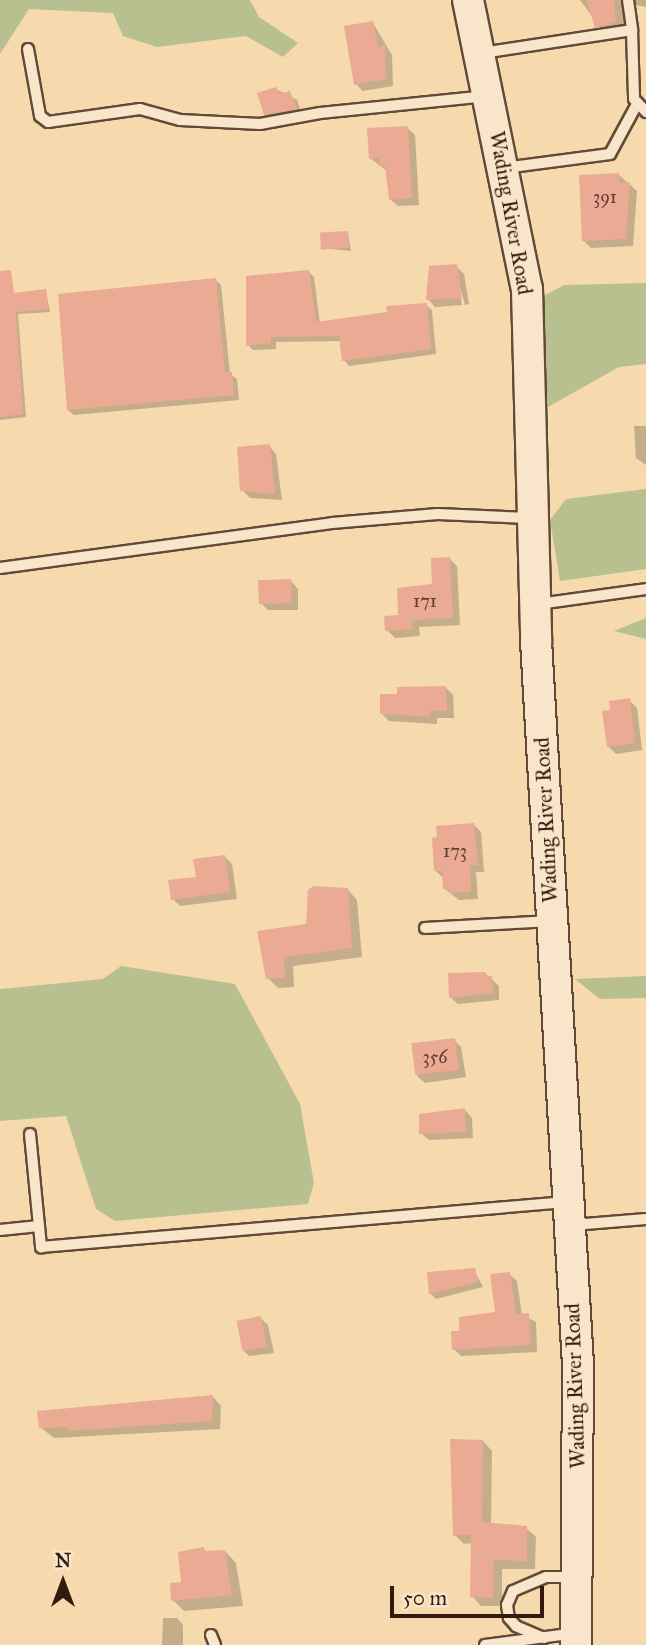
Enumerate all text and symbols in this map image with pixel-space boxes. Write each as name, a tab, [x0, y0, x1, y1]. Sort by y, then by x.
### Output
street label: Wading River Road	[484, 129, 538, 297]
house number: 391	[593, 186, 617, 208]
house number: 171	[413, 590, 437, 612]
street label: Wading River Road	[529, 737, 563, 903]
house number: 173	[443, 840, 467, 862]
house number: 356	[423, 1046, 447, 1068]
street label: Wading River Road	[560, 1303, 590, 1469]
north arrow	[28, 1547, 98, 1617]
text: N	[55, 1549, 71, 1572]
scale bar	[394, 1572, 548, 1616]
text: 50 m	[403, 1585, 447, 1611]

